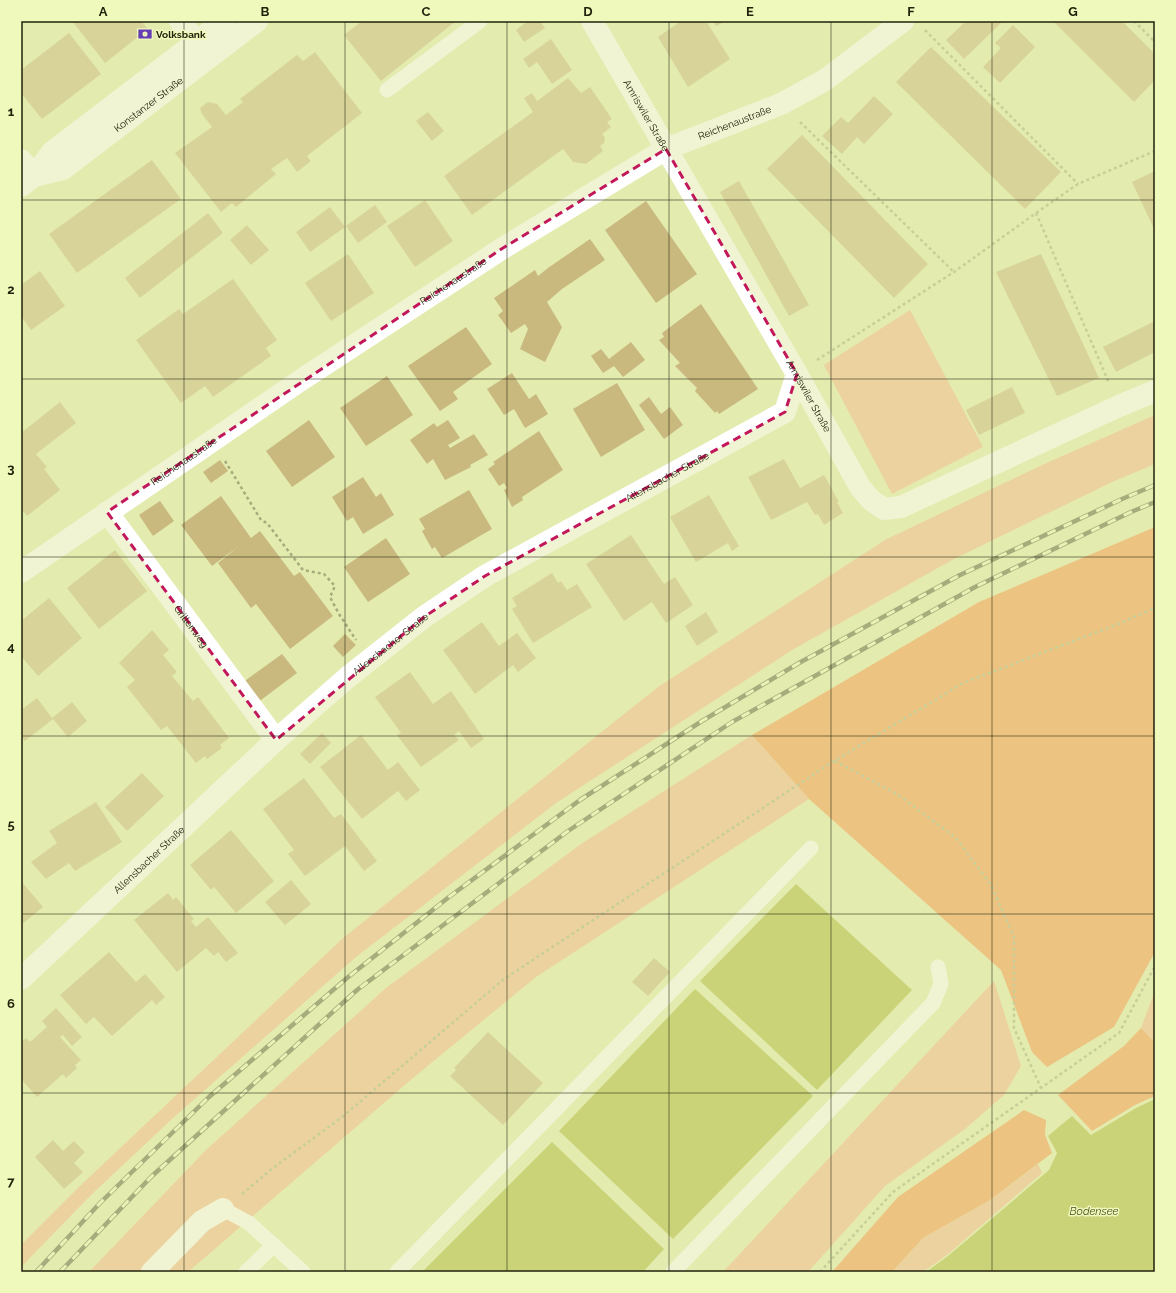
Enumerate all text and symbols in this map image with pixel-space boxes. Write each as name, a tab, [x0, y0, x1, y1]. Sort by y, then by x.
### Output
text: A	[99, 4, 108, 19]
text: B	[261, 4, 270, 19]
text: C	[422, 4, 431, 19]
text: D	[583, 4, 593, 19]
text: E	[746, 4, 754, 19]
text: F	[907, 4, 915, 19]
text: G	[1068, 4, 1078, 19]
bank icon: Volksbank	[137, 26, 153, 42]
place label: Volksbank	[156, 29, 206, 40]
street label: Konstanzer Straße	[112, 74, 185, 134]
street label: Amriswiler Straße	[622, 78, 672, 153]
street label: Reichenaustraße	[696, 103, 773, 141]
text: 1	[8, 104, 15, 119]
street label: Reichenaustraße	[417, 255, 488, 306]
text: 2	[7, 282, 15, 297]
street label: Amriswiler Straße	[784, 358, 834, 434]
street label: Reichenaustraße	[148, 434, 219, 487]
street label: Allensbacher Straße	[624, 449, 711, 504]
text: 3	[7, 461, 15, 476]
street label: Grillenweg	[172, 603, 211, 649]
street label: Allensbacher Straße	[350, 610, 430, 677]
text: 4	[7, 639, 15, 654]
text: 5	[7, 817, 15, 832]
street label: Allensbacher Straße	[111, 823, 187, 895]
text: 6	[7, 996, 15, 1011]
text: 7	[7, 1174, 15, 1189]
water label: Bodensee	[1070, 1205, 1119, 1218]

